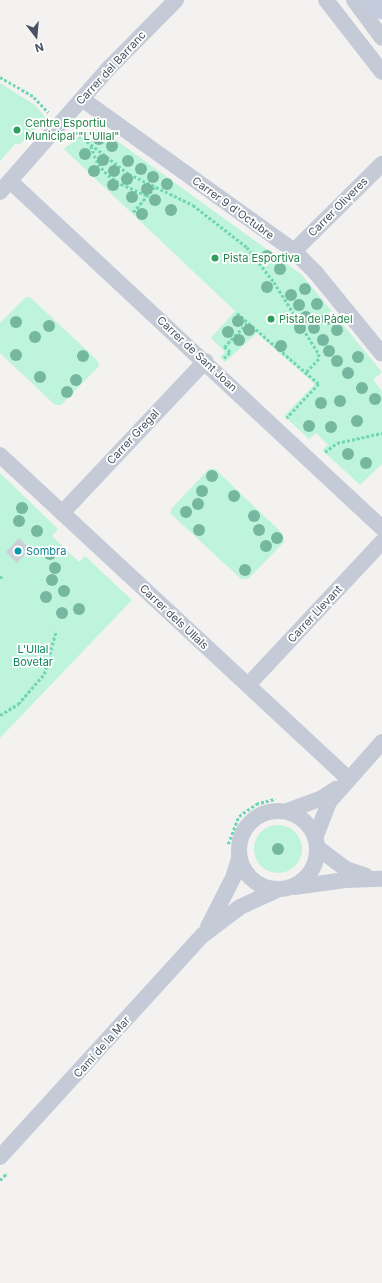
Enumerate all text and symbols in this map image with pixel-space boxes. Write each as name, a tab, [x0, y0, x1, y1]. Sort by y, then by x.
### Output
north arrow	[16, 16, 56, 56]
street label: Carrer del Barranc	[73, 28, 149, 108]
text: N	[33, 40, 45, 55]
place label: Centre Esportiu Municipal "L'Ullal"	[25, 117, 119, 143]
marker: Centre Esportiu Municipal "L'Ullal"	[12, 125, 22, 135]
street label: Carrer 9 d'Octubre	[189, 174, 277, 242]
street label: Carrer Oliveres	[306, 175, 370, 239]
place label: Pista Esportiva	[223, 251, 300, 265]
marker: Pista Esportiva	[210, 253, 220, 263]
place label: Pista de Pàdel	[279, 312, 353, 326]
street label: Carrer de Sant Joan	[154, 314, 240, 394]
marker: Pista de Pàdel	[266, 314, 276, 324]
street label: Carrer Gregal	[104, 407, 162, 467]
place label: Sombra	[26, 544, 66, 558]
marker: Sombra	[13, 546, 23, 556]
street label: Carrer dels Ullals	[137, 582, 211, 652]
street label: Carrer Llevant	[285, 583, 345, 645]
park label: L'Ullal Bovetar	[13, 643, 53, 669]
street label: Camí de la Mar	[71, 1014, 133, 1080]

